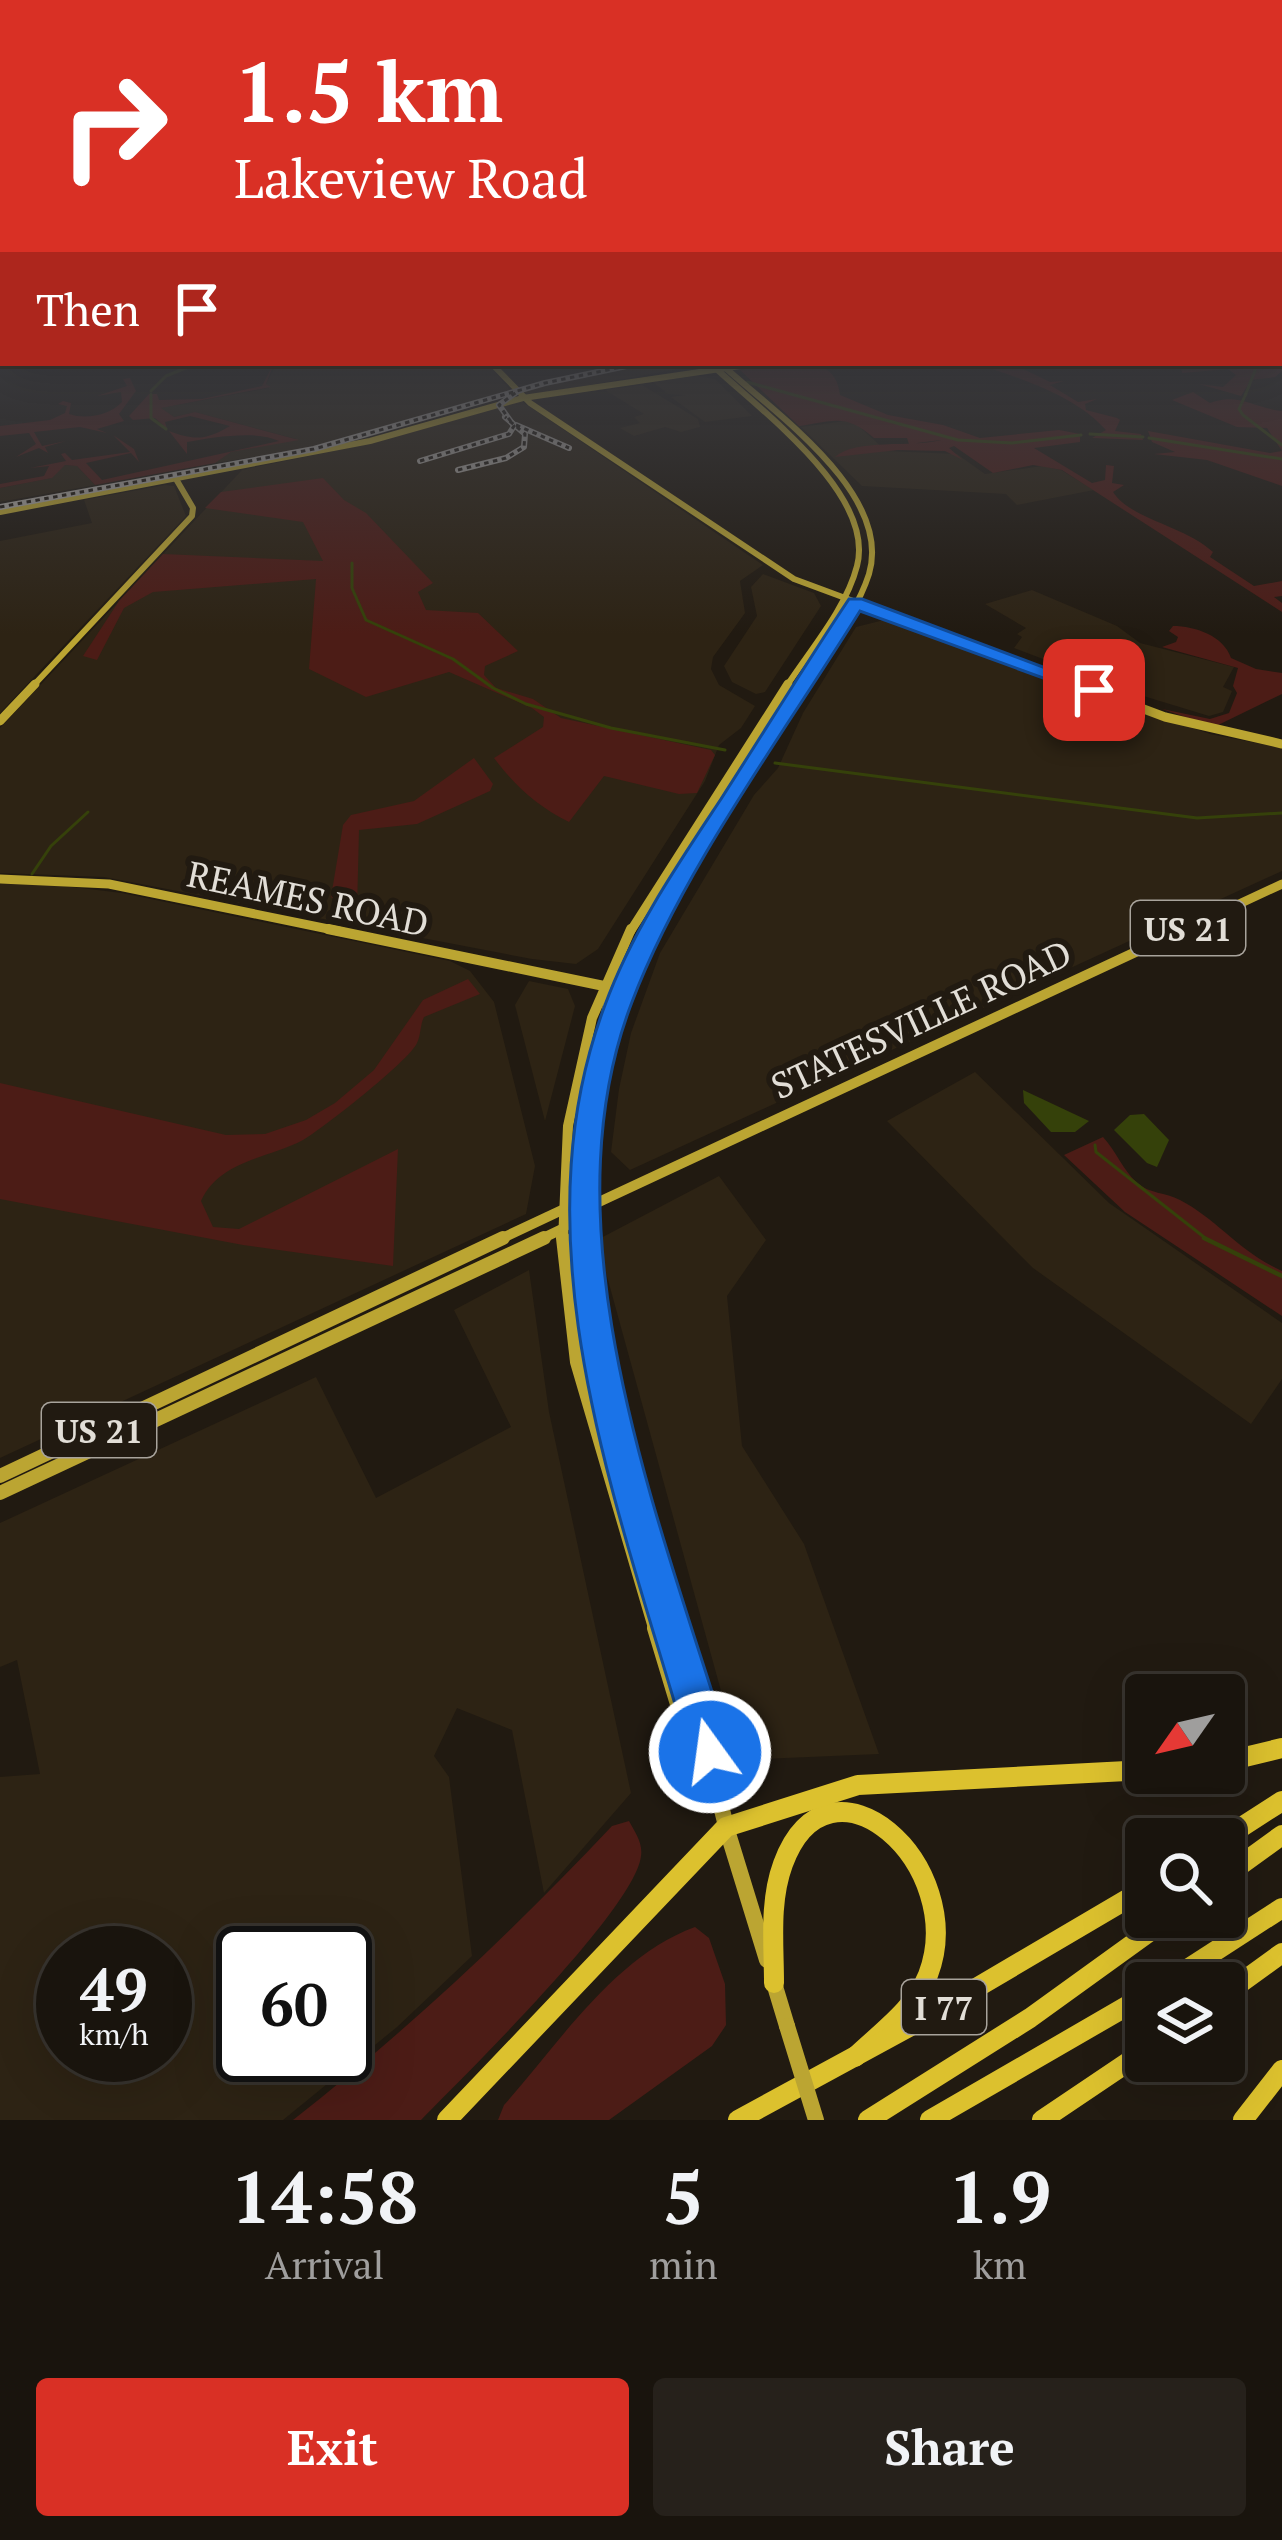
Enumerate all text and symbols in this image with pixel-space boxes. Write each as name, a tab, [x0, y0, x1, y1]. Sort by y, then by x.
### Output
text: 1.5 km	[234, 35, 503, 146]
icon: right	[36, 48, 192, 204]
text: Lakeview Road	[234, 142, 588, 213]
icon: arrive	[164, 276, 230, 342]
text: Then	[36, 279, 140, 339]
pin	[1043, 639, 1145, 741]
icon: arrive	[1061, 657, 1127, 723]
street label: REAMES ROAD	[183, 850, 433, 946]
road number: US 21	[1131, 901, 1245, 955]
street label: STATESVILLE ROAD	[763, 929, 1079, 1109]
road number: US 21	[42, 1403, 156, 1457]
north arrow	[1125, 1674, 1245, 1794]
map controls	[1125, 1674, 1245, 2082]
position arrow	[647, 1689, 773, 1815]
button: search	[1125, 1818, 1245, 1938]
speed limit sign: 60	[216, 1926, 372, 2082]
text: 49	[80, 1949, 148, 2028]
button: layers	[1125, 1962, 1245, 2082]
road number: I 77	[902, 1980, 986, 2034]
text: km/h	[79, 2014, 149, 2054]
text: 14:58	[231, 2148, 418, 2244]
text: 5	[663, 2148, 704, 2244]
text: 1.9	[948, 2148, 1051, 2244]
text: Arrival	[265, 2238, 384, 2290]
text: min	[649, 2238, 718, 2290]
text: km	[973, 2238, 1027, 2290]
button: Exit	[36, 2378, 629, 2516]
button: Share	[653, 2378, 1246, 2516]

